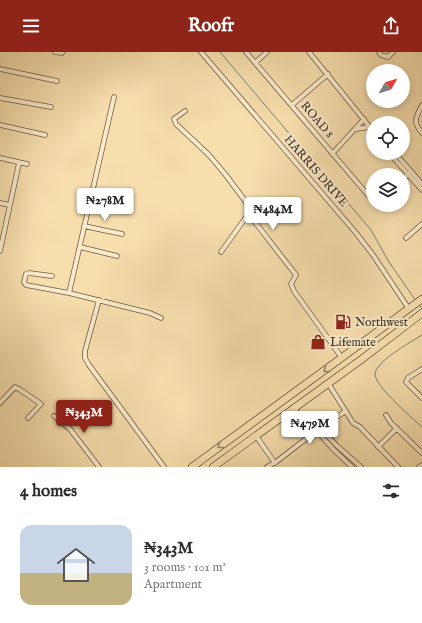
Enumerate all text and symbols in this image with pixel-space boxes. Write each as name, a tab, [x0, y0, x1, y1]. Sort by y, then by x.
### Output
icon: menu	[20, 15, 42, 37]
text: Roofr	[188, 15, 234, 38]
icon: share	[380, 15, 402, 37]
north arrow	[366, 64, 410, 108]
map controls	[366, 64, 410, 212]
street label: ROAD 8	[297, 98, 337, 142]
button: locate	[366, 116, 410, 160]
street label: HARRIS DRIVE	[281, 132, 351, 210]
button: layers	[366, 168, 410, 212]
pin: ₦278M	[77, 188, 133, 222]
text: ₦278M	[86, 192, 124, 209]
pin: ₦484M	[245, 197, 301, 231]
text: ₦484M	[253, 201, 293, 218]
fuel station icon: Northwest	[334, 313, 352, 331]
place label: Northwest	[355, 315, 408, 330]
shop icon: Lifemate	[309, 333, 327, 351]
place label: Lifemate	[330, 335, 376, 350]
one-way arrow	[323, 365, 330, 372]
pin: ₦343M	[56, 400, 112, 434]
text: ₦343M	[65, 404, 103, 421]
pin: ₦479M	[282, 411, 338, 445]
text: ₦479M	[290, 415, 330, 432]
one-way arrow	[218, 441, 225, 448]
icon: filters	[380, 480, 402, 502]
text: 4 homes	[20, 481, 77, 502]
text: ₦343M	[144, 538, 193, 559]
icon: home	[52, 541, 100, 589]
text: 3 rooms · 101 m²	[144, 559, 226, 576]
text: Apartment	[144, 576, 202, 593]

